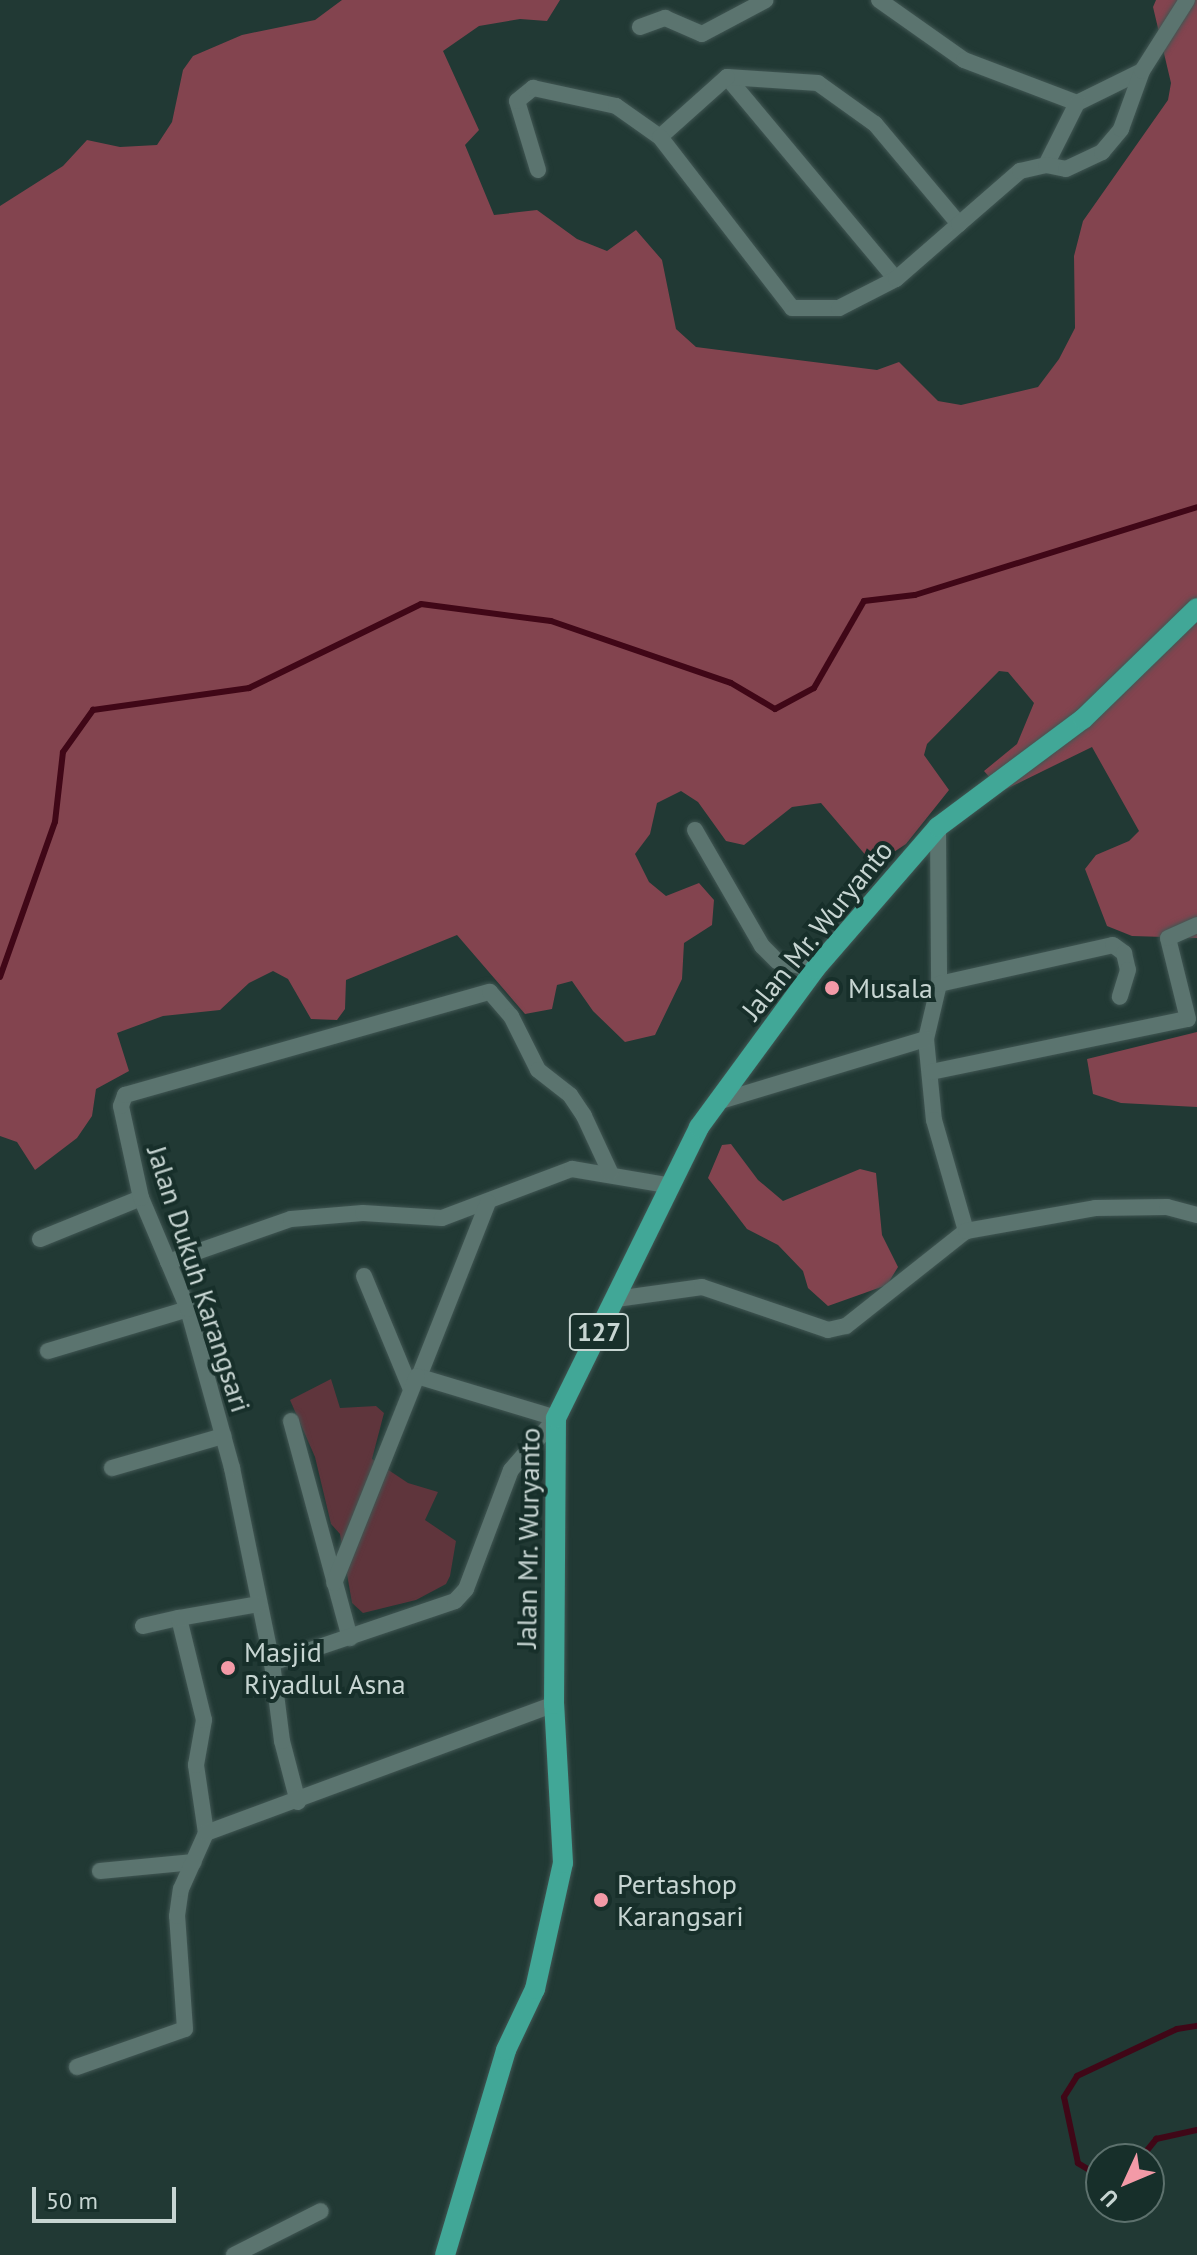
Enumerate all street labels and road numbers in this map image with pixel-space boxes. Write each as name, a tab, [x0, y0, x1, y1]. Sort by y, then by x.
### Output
street label: Jalan Mr. Wuryanto	[734, 833, 900, 1027]
street label: Jalan Dukuh Karangsari	[140, 1141, 258, 1417]
road number: 127	[567, 1310, 631, 1354]
street label: Jalan Mr. Wuryanto	[509, 1426, 547, 1650]

